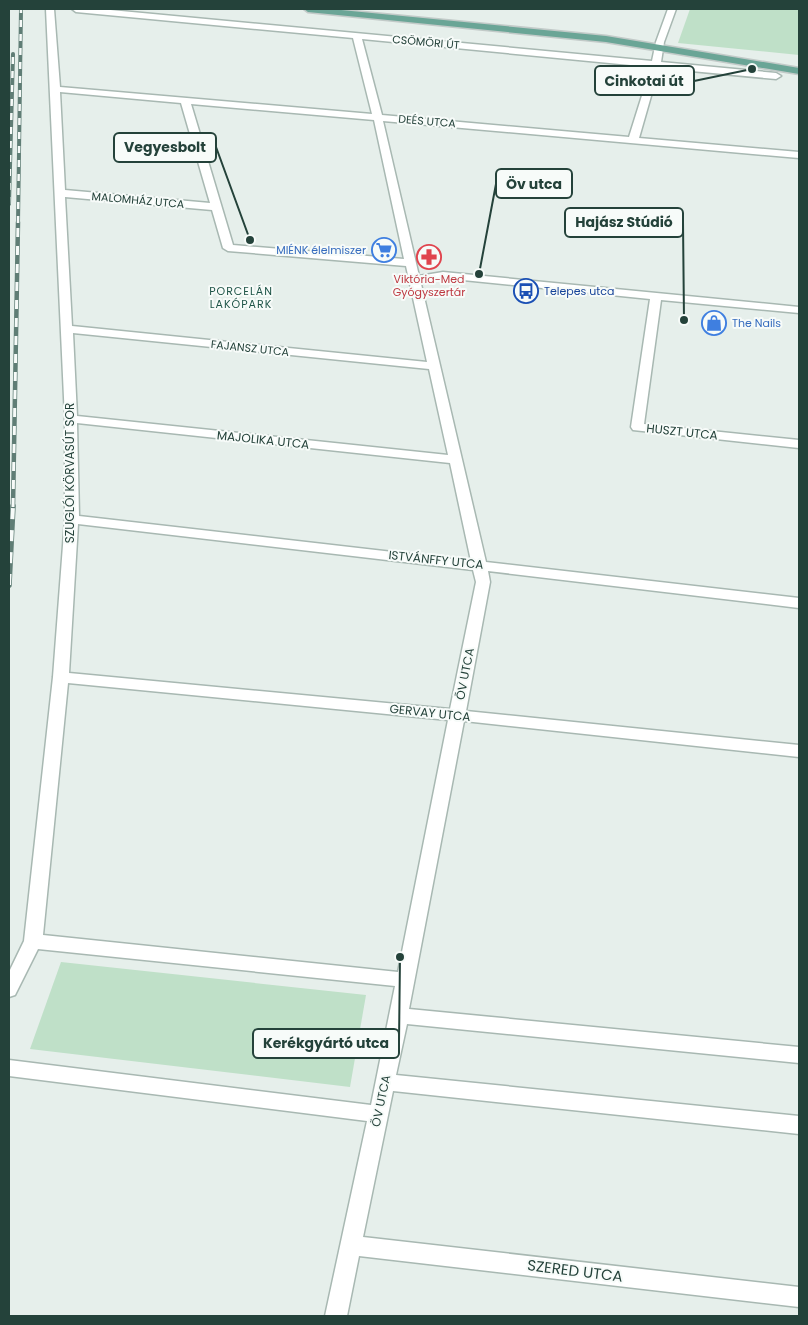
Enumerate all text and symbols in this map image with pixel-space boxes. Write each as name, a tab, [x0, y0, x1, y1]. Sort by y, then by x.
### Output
street label: CSÖMÖRI ÚT	[392, 31, 460, 53]
callout: Cinkotai út	[595, 66, 694, 95]
text: Cinkotai út	[604, 71, 684, 91]
street label: DEÉS UTCA	[398, 111, 457, 132]
callout: Vegyesbolt	[114, 133, 216, 162]
text: Vegyesbolt	[124, 137, 206, 157]
callout: Öv utca	[496, 169, 572, 198]
text: Öv utca	[506, 174, 562, 194]
street label: MALOMHÁZ UTCA	[91, 188, 186, 212]
callout: Hajász Stúdió	[565, 208, 683, 237]
text: Hajász Stúdió	[575, 212, 673, 232]
supermarket icon: MIÉNK élelmiszer	[371, 237, 397, 263]
place label: MIÉNK élelmiszer	[276, 242, 366, 258]
pharmacy icon: Viktória-Med Gyógyszertár	[416, 244, 442, 270]
place label: Viktória-Med Gyógyszertár	[393, 271, 465, 300]
bus stop icon: Telepes utca	[513, 278, 539, 304]
district label: PORCELÁN LAKÓPARK	[209, 283, 273, 312]
place label: Telepes utca	[544, 283, 614, 299]
shop icon: The Nails	[701, 310, 727, 336]
place label: The Nails	[732, 315, 781, 331]
street label: FAJANSZ UTCA	[210, 336, 290, 360]
street label: SZUGLÓI KÖRVASÚT SOR	[61, 403, 78, 543]
street label: HUSZT UTCA	[646, 419, 719, 444]
street label: MAJOLIKA UTCA	[216, 426, 310, 453]
street label: ISTVÁNFFY UTCA	[388, 546, 484, 573]
street label: ÖV UTCA	[451, 646, 478, 701]
street label: GERVAY UTCA	[389, 700, 471, 725]
callout: Kerékgyártó utca	[253, 1029, 399, 1058]
text: Kerékgyártó utca	[263, 1033, 389, 1053]
street label: ÖV UTCA	[367, 1073, 394, 1128]
street label: SZERED UTCA	[526, 1254, 624, 1287]

